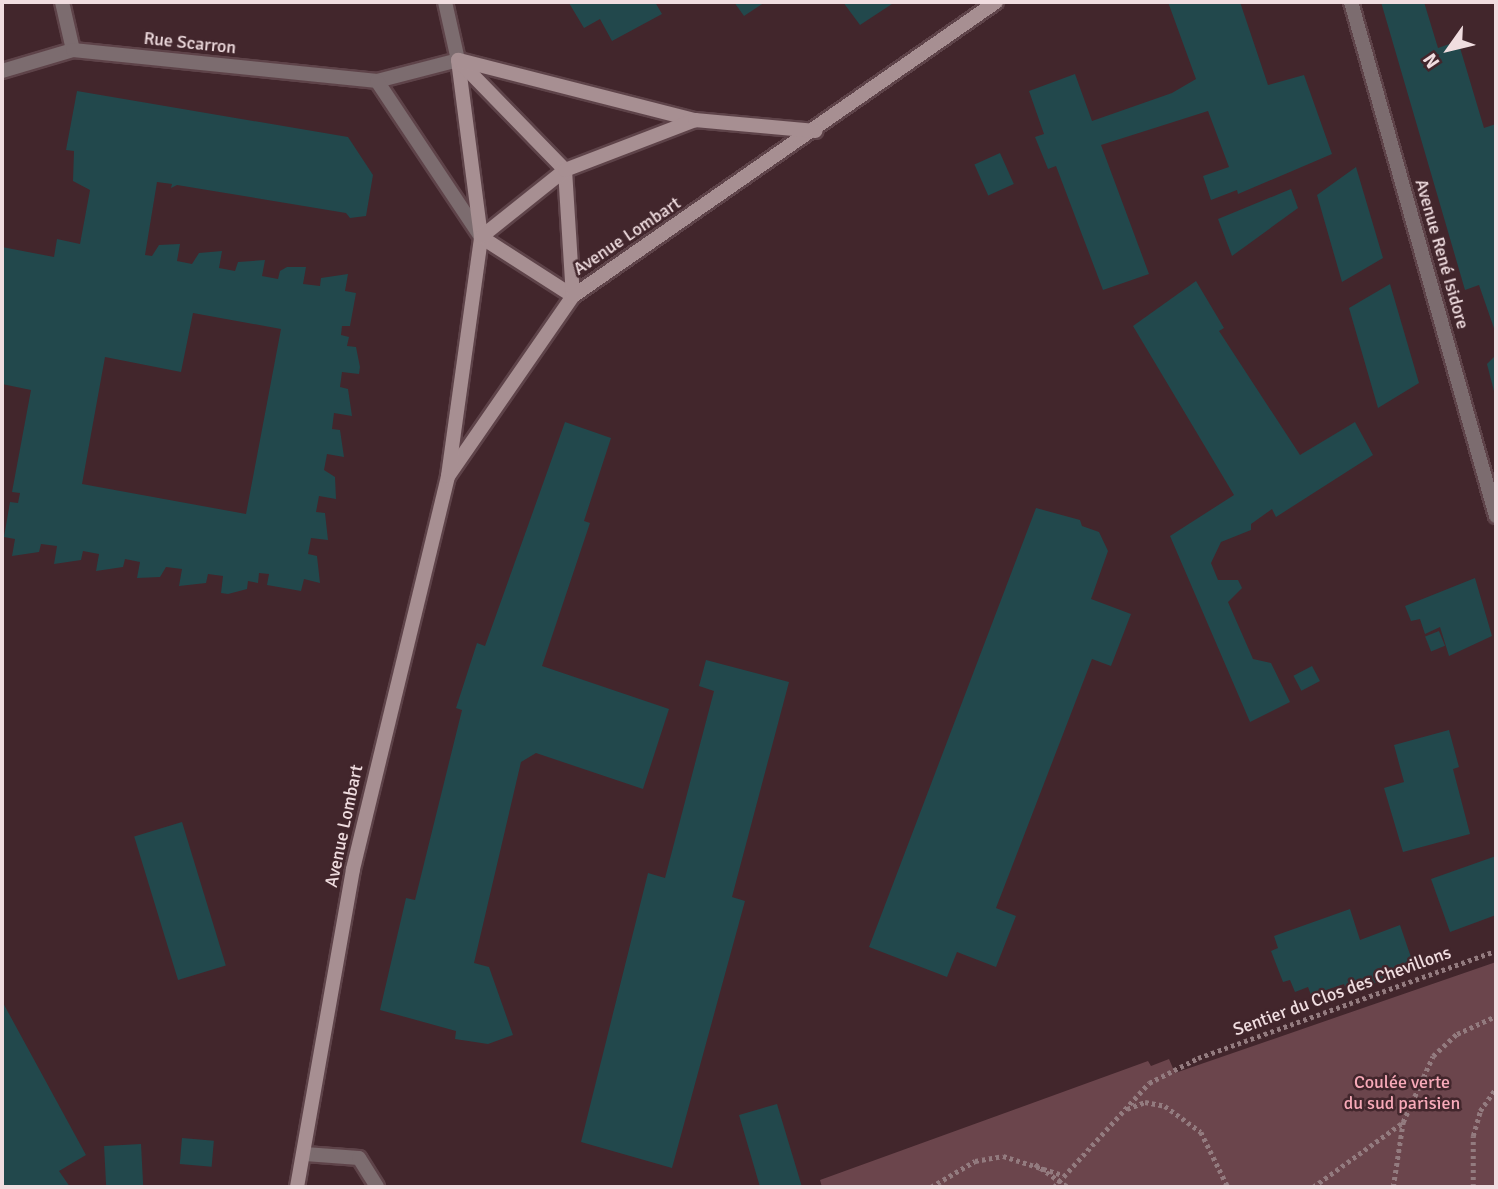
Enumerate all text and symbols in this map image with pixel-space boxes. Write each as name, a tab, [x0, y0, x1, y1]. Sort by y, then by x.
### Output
north arrow	[1414, 14, 1484, 84]
street label: Rue Scarron	[143, 27, 237, 59]
text: N	[1418, 49, 1445, 73]
street label: Avenue René Isidore	[1410, 177, 1474, 331]
street label: Avenue Lombart	[569, 192, 685, 280]
street label: Avenue Lombart	[320, 763, 368, 889]
street label: Sentier du Clos des Chevillons	[1230, 941, 1454, 1041]
park label: Coulée verte du sud parisien	[1344, 1072, 1460, 1114]

